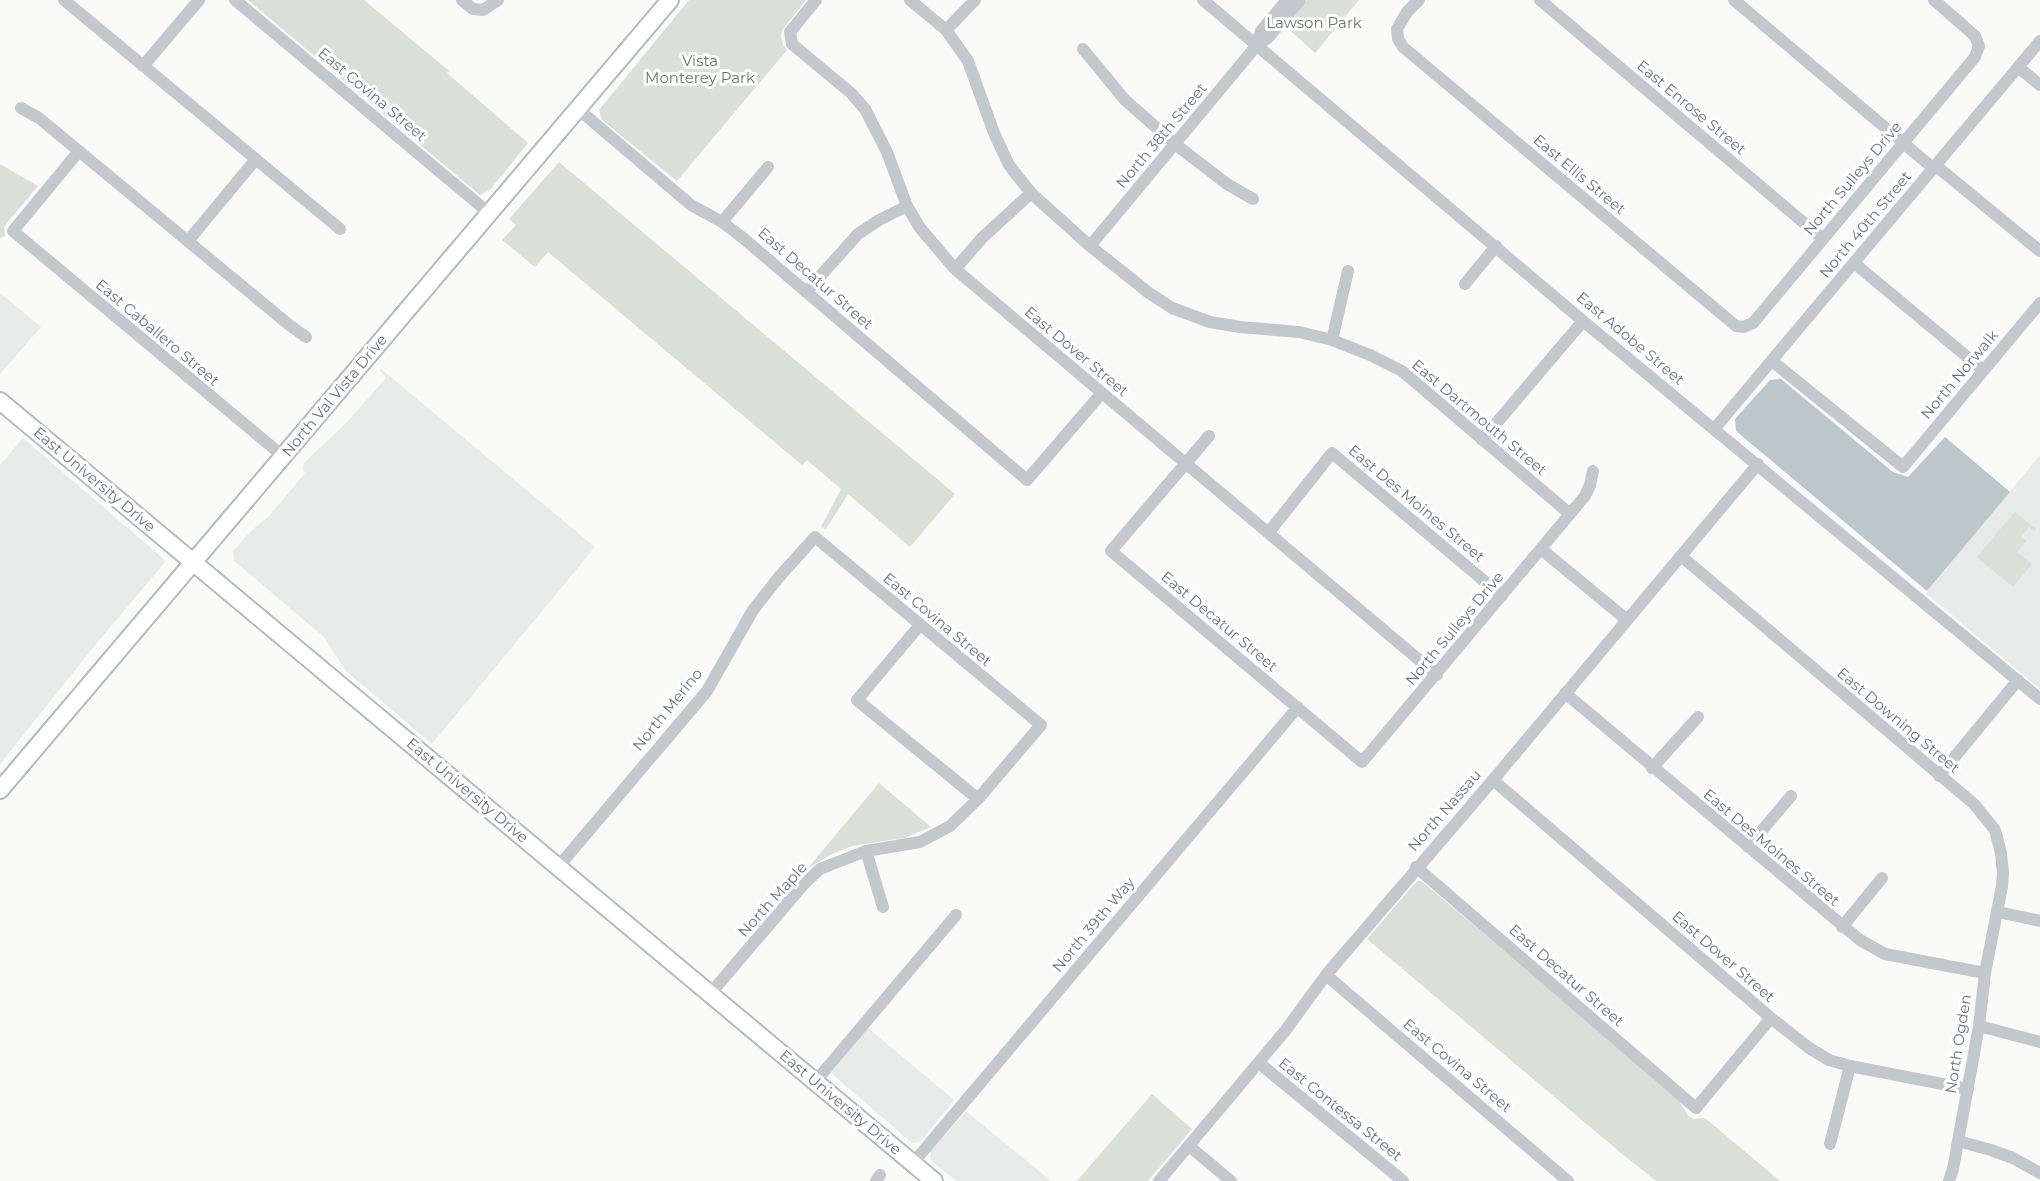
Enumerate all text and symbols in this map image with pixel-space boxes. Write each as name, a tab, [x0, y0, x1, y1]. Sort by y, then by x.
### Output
park label: Lawson Park	[1266, 15, 1362, 33]
street label: East Covina Street	[314, 44, 430, 146]
park label: Vista Monterey Park	[645, 53, 755, 88]
street label: East Enrose Street	[1633, 57, 1749, 159]
street label: North 38th Street	[1113, 80, 1211, 192]
street label: North Sulleys Drive	[1800, 118, 1906, 240]
street label: East Ellis Street	[1529, 131, 1629, 219]
street label: North 40th Street	[1816, 168, 1916, 282]
street label: East Decatur Street	[754, 224, 876, 334]
street label: East Caballero Street	[91, 276, 223, 390]
street label: East Adobe Street	[1573, 289, 1687, 389]
street label: East Dover Street	[1020, 303, 1132, 401]
street label: North Norwalk	[1918, 327, 2002, 423]
street label: North Val Vista Drive	[279, 331, 391, 461]
street label: East Dartmouth Street	[1408, 356, 1550, 480]
street label: East University Drive	[30, 424, 158, 536]
street label: East Des Moines Street	[1344, 442, 1488, 566]
street label: East Decatur Street	[1157, 568, 1281, 676]
street label: North Sulleys Drive	[1402, 568, 1508, 690]
street label: East Covina Street	[879, 569, 995, 671]
street label: East Downing Street	[1833, 664, 1963, 778]
street label: North Merino	[629, 665, 707, 755]
street label: East University Drive	[403, 735, 531, 847]
street label: North Nassau	[1405, 766, 1485, 856]
street label: East Des Moines Street	[1699, 786, 1843, 910]
street label: North Maple	[735, 859, 811, 941]
street label: North 39th Way	[1049, 874, 1139, 976]
street label: East Dover Street	[1668, 908, 1778, 1006]
street label: East Decatur Street	[1505, 921, 1627, 1031]
street label: North Ogden	[1942, 993, 1976, 1095]
street label: East Covina Street	[1399, 1015, 1515, 1117]
street label: East University Drive	[776, 1047, 904, 1159]
street label: East Contessa Street	[1275, 1055, 1405, 1165]

